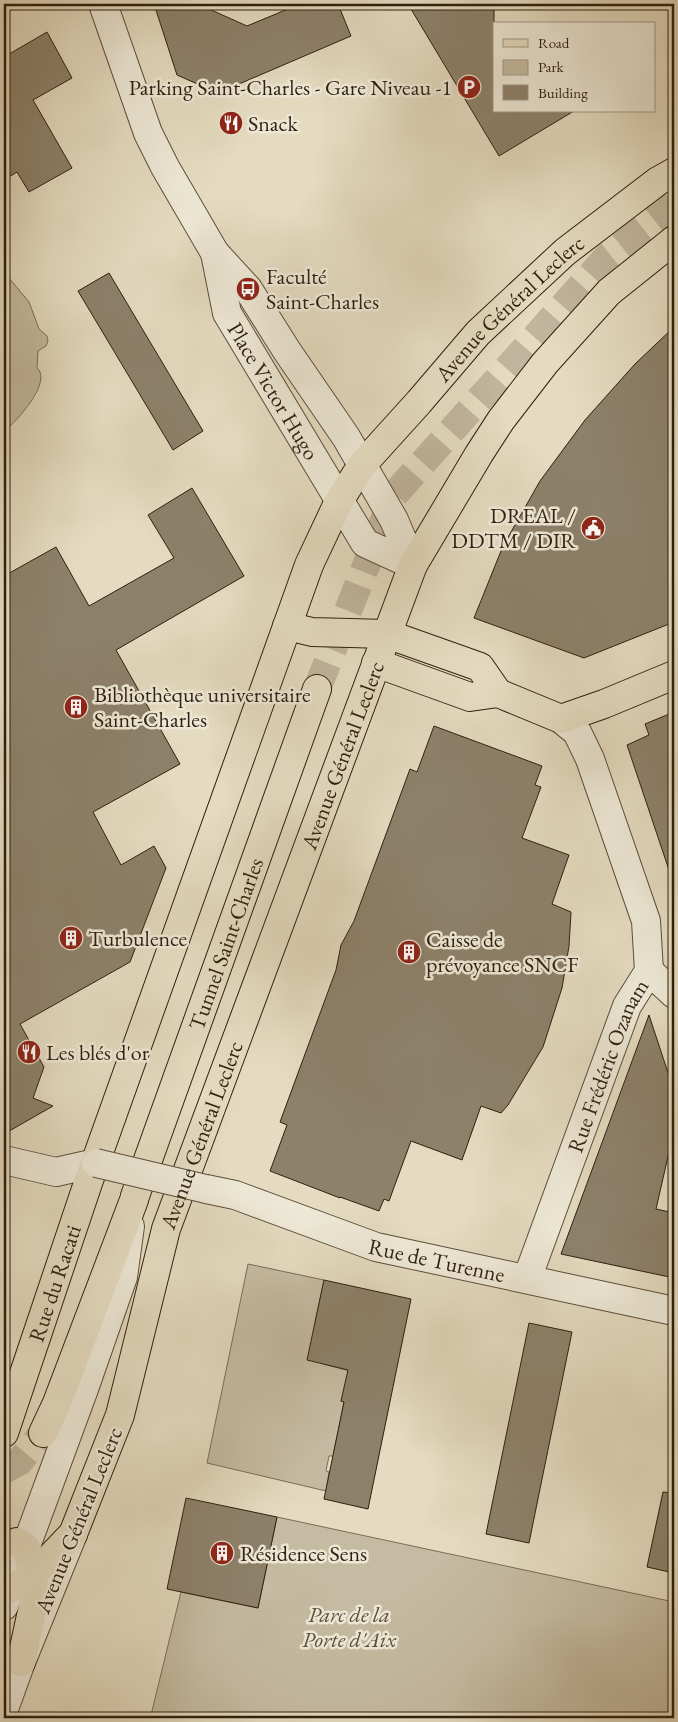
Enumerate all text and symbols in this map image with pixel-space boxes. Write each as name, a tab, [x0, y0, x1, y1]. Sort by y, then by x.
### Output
legend	[493, 22, 656, 112]
text: Road	[538, 33, 570, 52]
text: Park	[538, 57, 565, 76]
place label: Parking Saint-Charles - Gare Niveau -1	[129, 73, 452, 102]
parking icon: Parking Saint-Charles - Gare Niveau -1	[456, 74, 482, 100]
text: Building	[538, 83, 588, 102]
place label: Snack	[248, 109, 299, 138]
restaurant icon: Snack	[218, 110, 244, 136]
street label: Avenue Général Leclerc	[428, 229, 590, 389]
place label: Faculté Saint-Charles	[266, 262, 379, 316]
bus stop icon: Faculté Saint-Charles	[235, 276, 261, 302]
street label: Place Victor Hugo	[221, 317, 326, 466]
place label: DREAL / DDTM / DIR	[451, 501, 576, 555]
public building icon: DREAL / DDTM / DIR	[580, 515, 606, 541]
street label: Avenue Général Leclerc	[294, 657, 391, 855]
place label: Bibliothèque universitaire Saint-Charles	[94, 680, 311, 734]
building icon: Bibliothèque universitaire Saint-Charles	[63, 694, 89, 720]
street label: Tunnel Saint-Charles	[182, 854, 270, 1034]
place label: Turbulence	[88, 924, 188, 953]
building icon: Turbulence	[58, 925, 84, 951]
place label: Caisse de prévoyance SNCF	[426, 925, 579, 979]
building icon: Caisse de prévoyance SNCF	[396, 939, 422, 965]
street label: Rue Frédéric Ozanam	[561, 974, 655, 1157]
street label: Avenue Général Leclerc	[153, 1037, 250, 1234]
place label: Les blés d'or	[46, 1038, 150, 1067]
restaurant icon: Les blés d'or	[16, 1039, 42, 1065]
street label: Rue du Racati	[22, 1221, 88, 1346]
street label: Rue de Turenne	[366, 1232, 508, 1289]
street label: Avenue Général Leclerc	[27, 1423, 129, 1619]
place label: Résidence Sens	[240, 1539, 367, 1568]
building icon: Résidence Sens	[209, 1540, 235, 1566]
park label: Parc de la Porte d'Aix	[302, 1600, 397, 1654]

